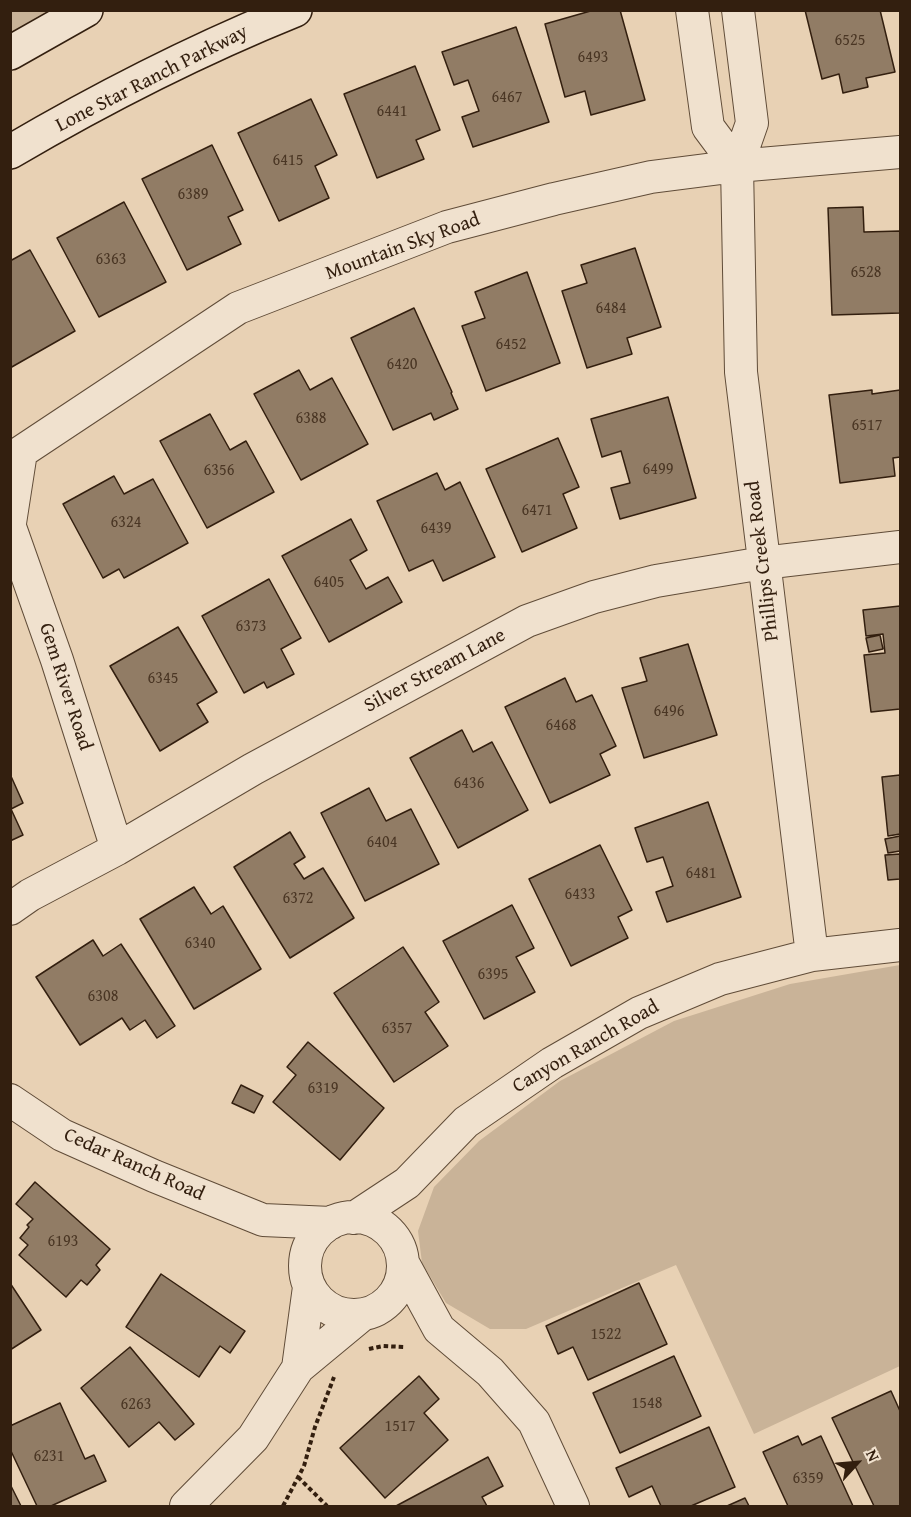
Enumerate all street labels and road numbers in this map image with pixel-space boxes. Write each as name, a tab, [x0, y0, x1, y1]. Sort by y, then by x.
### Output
street label: Lone Star Ranch Parkway	[52, 20, 252, 138]
street label: Mountain Sky Road	[323, 208, 483, 286]
street label: Phillips Creek Road	[741, 479, 785, 643]
street label: Gem River Road	[33, 620, 97, 754]
street label: Silver Stream Lane	[360, 624, 510, 718]
street label: Canyon Ranch Road	[508, 995, 664, 1099]
street label: Cedar Ranch Road	[60, 1123, 208, 1207]

